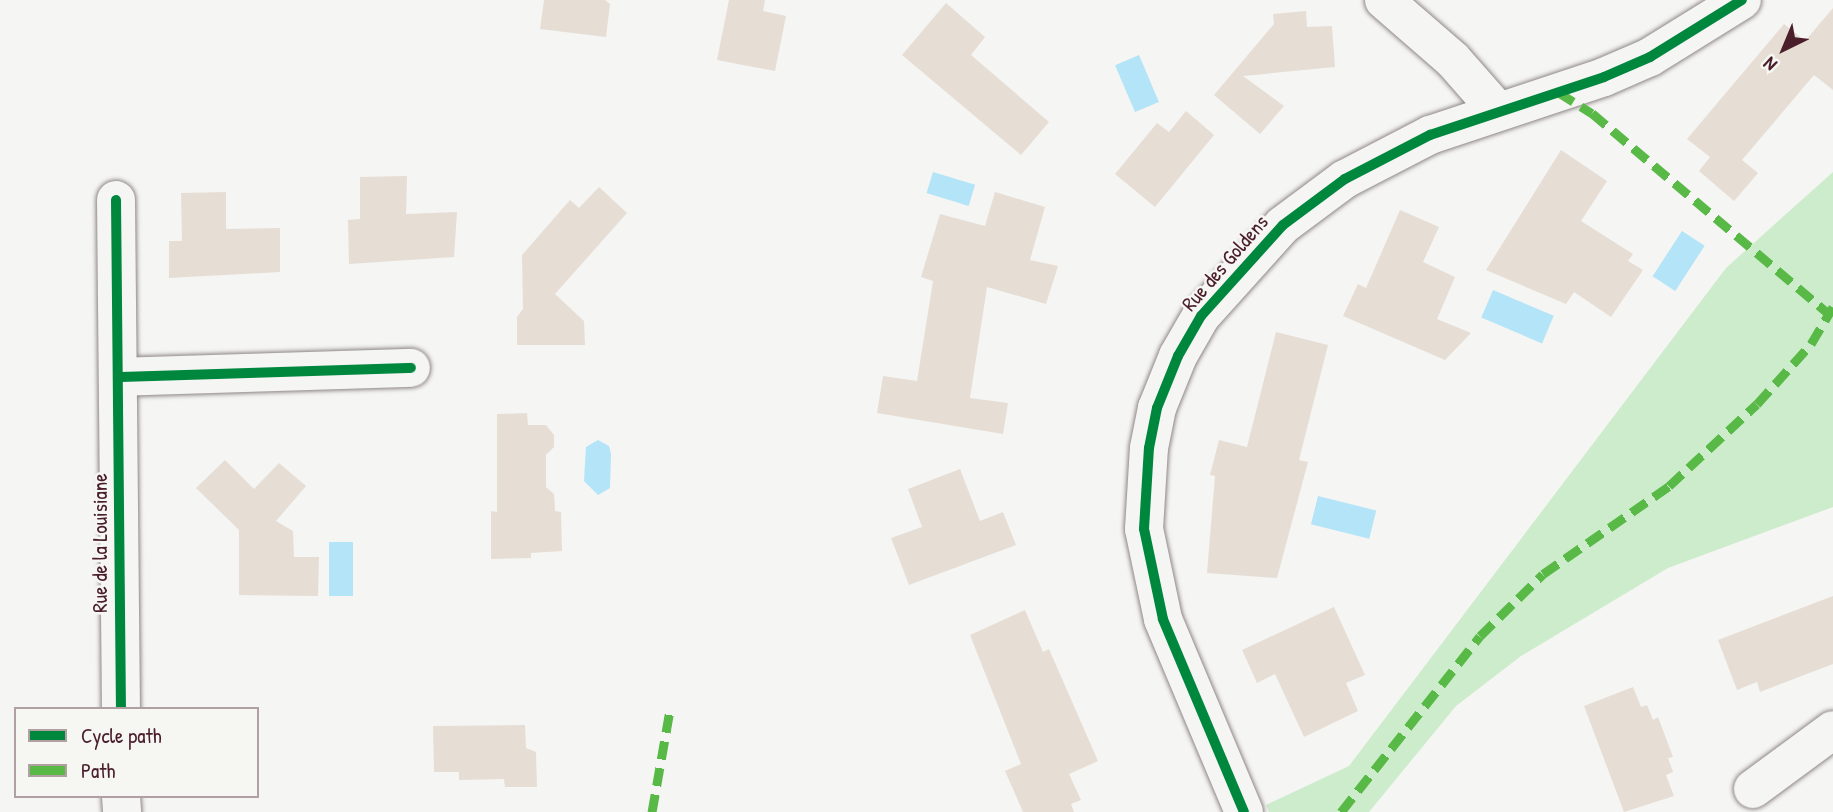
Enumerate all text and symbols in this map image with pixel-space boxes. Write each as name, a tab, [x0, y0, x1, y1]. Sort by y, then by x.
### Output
north arrow	[1749, 14, 1819, 84]
text: N	[1757, 51, 1782, 77]
street label: Rue des Goldens	[1177, 210, 1273, 316]
street label: Rue de la Louisiane	[87, 473, 113, 613]
legend	[14, 707, 259, 798]
text: Cycle path	[81, 721, 162, 750]
text: Path	[81, 756, 115, 785]

